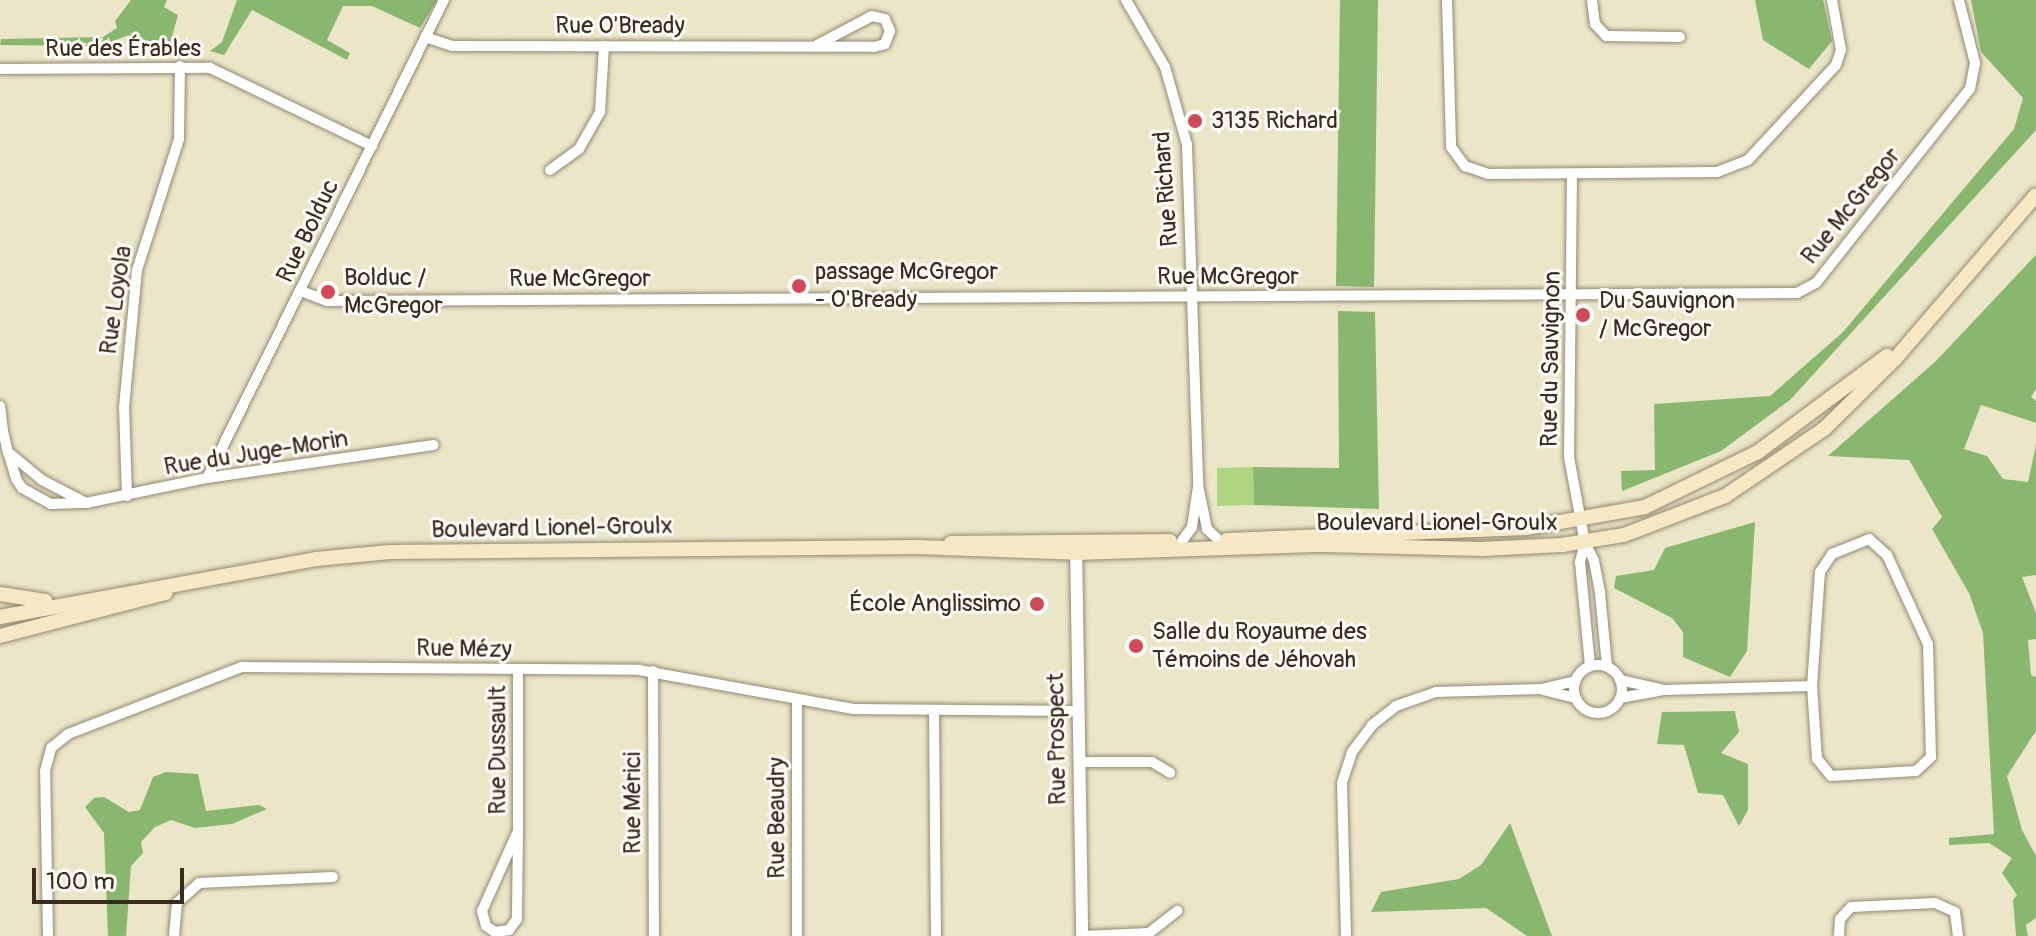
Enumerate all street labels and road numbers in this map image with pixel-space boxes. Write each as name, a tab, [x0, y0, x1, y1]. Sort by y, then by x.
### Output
street label: Rue O'Bready	[555, 12, 685, 40]
street label: Rue des Érables	[45, 35, 201, 63]
street label: Rue Richard	[1148, 130, 1184, 248]
street label: Rue McGregor	[1795, 142, 1907, 270]
street label: Rue Bolduc	[271, 175, 345, 287]
street label: Rue Loyola	[94, 244, 138, 356]
street label: Rue McGregor	[1157, 263, 1299, 291]
street label: Rue McGregor	[509, 265, 651, 293]
street label: Rue du Sauvignon	[1535, 271, 1567, 447]
street label: Rue du Juge-Morin	[162, 424, 350, 482]
street label: Boulevard Lionel-Groulx	[1316, 509, 1558, 537]
street label: Boulevard Lionel-Groulx	[431, 511, 673, 545]
street label: Rue Mézy	[416, 634, 512, 664]
street label: Rue Prospect	[1041, 673, 1073, 805]
street label: Rue Dussault	[484, 685, 512, 815]
street label: Rue Mérici	[619, 752, 647, 854]
street label: Rue Beaudry	[763, 757, 791, 879]

